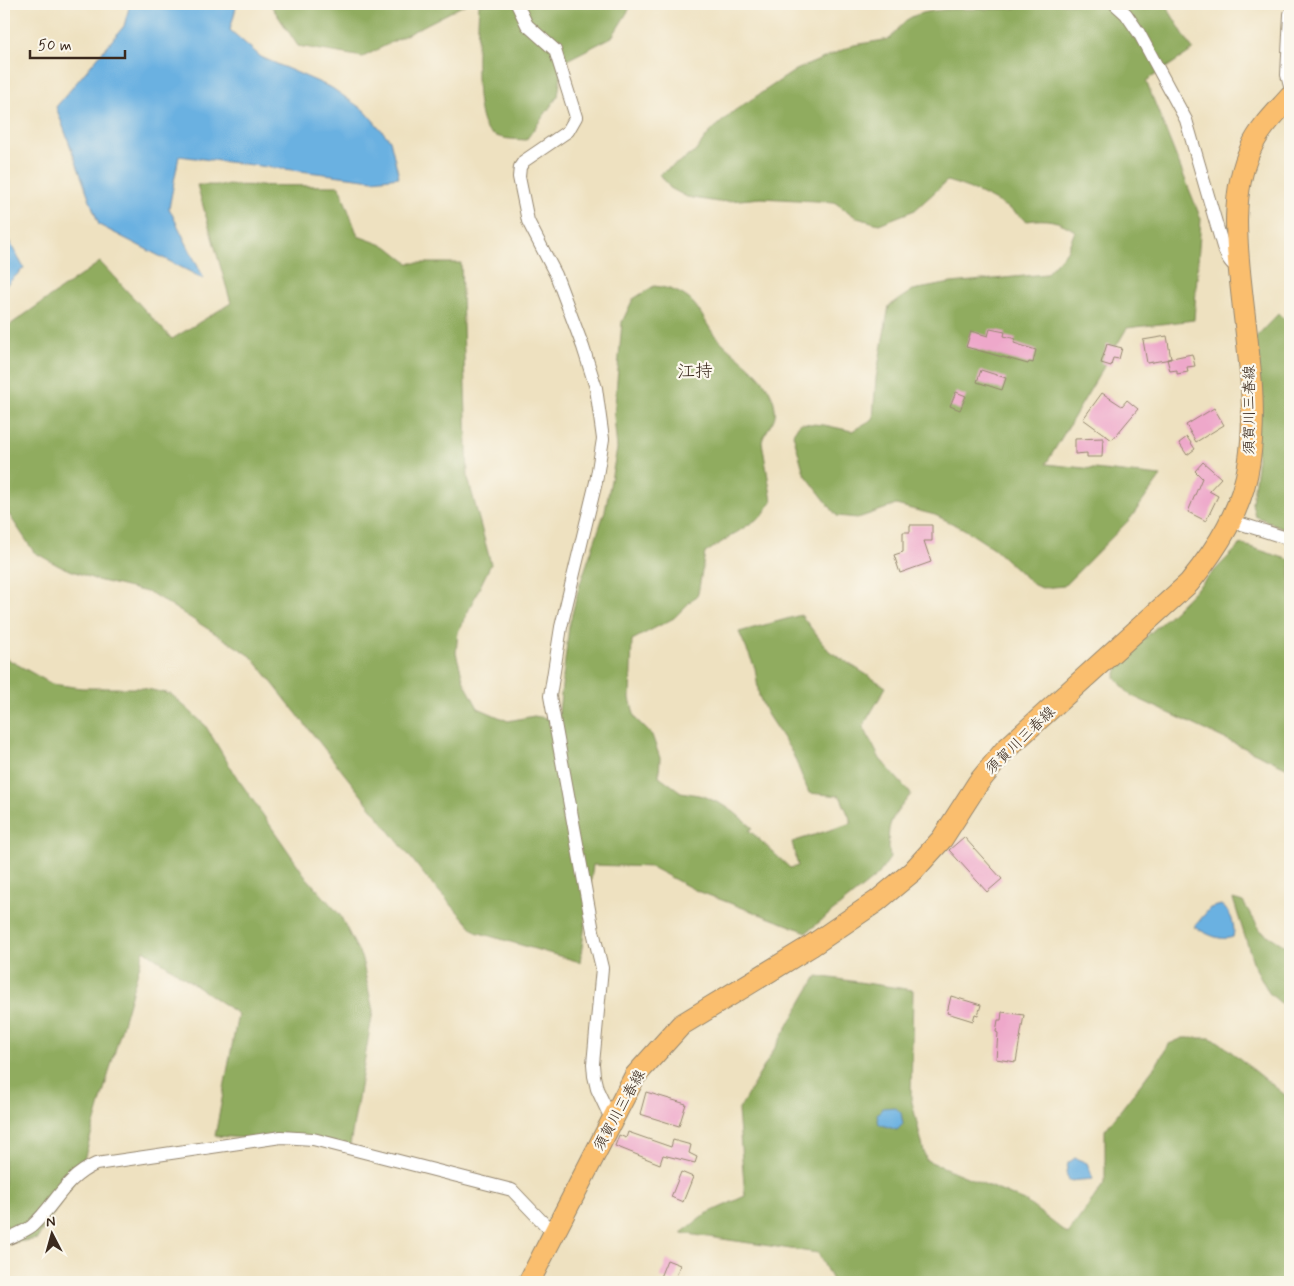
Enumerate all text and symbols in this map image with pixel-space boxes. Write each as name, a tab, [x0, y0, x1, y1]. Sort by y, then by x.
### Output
scale bar	[30, 28, 125, 60]
text: 50 m	[38, 36, 72, 56]
district label: 江持	[677, 360, 713, 384]
street label: 須賀川三春線	[1240, 365, 1260, 455]
street label: 須賀川三春線	[981, 702, 1060, 779]
street label: 須賀川三春線	[589, 1066, 650, 1155]
north arrow	[28, 1208, 78, 1258]
text: N	[45, 1213, 56, 1232]

